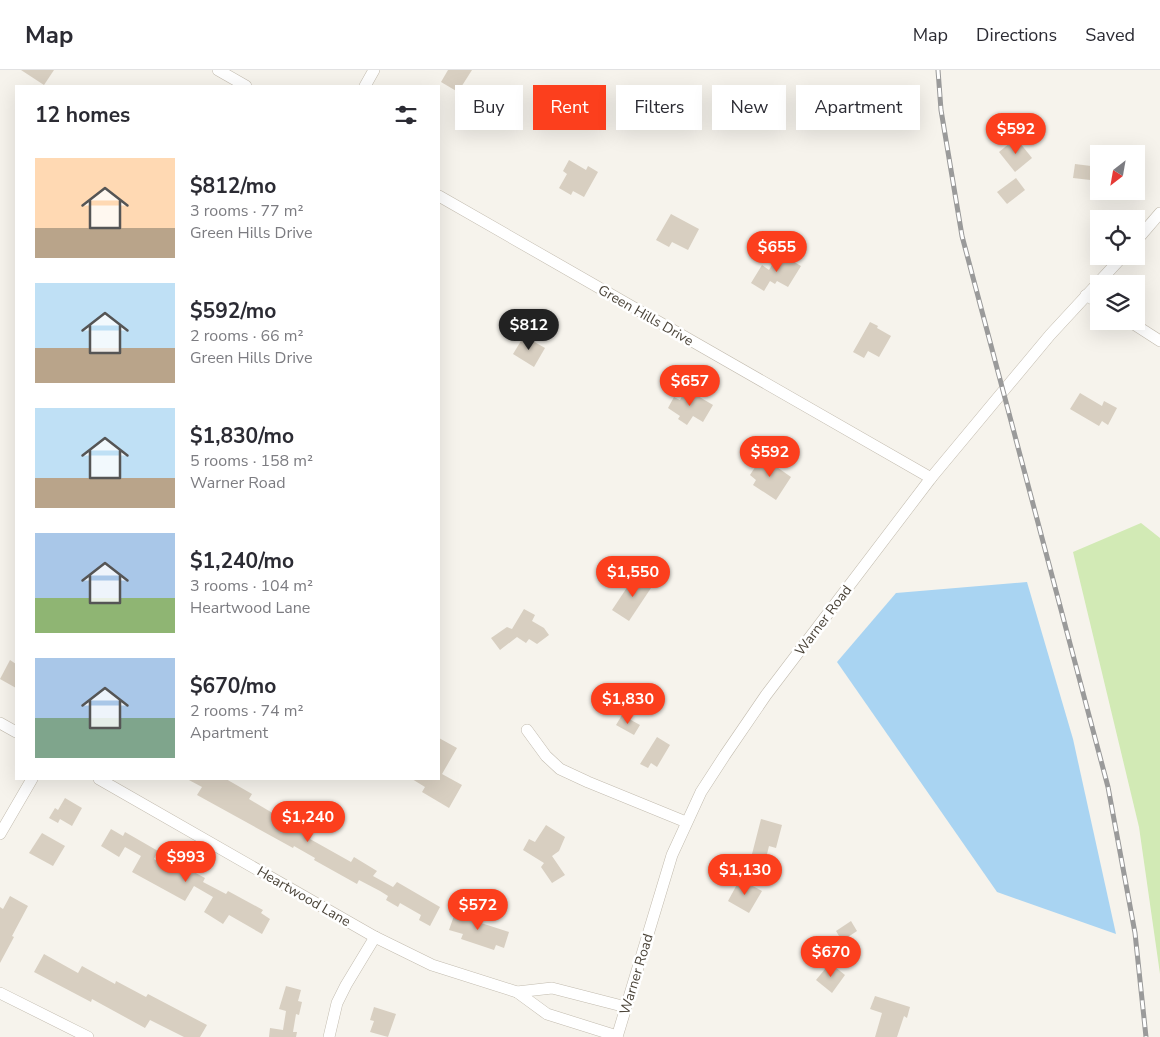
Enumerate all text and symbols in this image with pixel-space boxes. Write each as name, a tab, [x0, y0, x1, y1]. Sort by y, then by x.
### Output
text: Map	[25, 19, 73, 51]
text: Map	[913, 23, 948, 47]
text: Directions	[976, 23, 1057, 47]
text: Saved	[1085, 23, 1135, 47]
chip: Buy	[455, 85, 523, 130]
chip: Rent	[533, 85, 606, 130]
chip: Filters	[616, 85, 702, 130]
chip: New	[712, 85, 786, 130]
chip: Apartment	[796, 85, 920, 130]
text: 12 homes	[35, 101, 130, 129]
icon: filters	[392, 101, 420, 129]
pin: $592	[986, 112, 1046, 155]
text: $592	[997, 118, 1035, 140]
north arrow	[1090, 145, 1145, 200]
map controls	[1090, 145, 1145, 330]
text: $812/mo	[190, 172, 276, 200]
icon: home	[75, 178, 135, 238]
text: 3 rooms · 77 m²	[190, 200, 303, 222]
button: locate	[1090, 210, 1145, 265]
text: Green Hills Drive	[190, 222, 313, 244]
pin: $655	[747, 230, 807, 273]
text: $655	[758, 236, 796, 258]
button: layers	[1090, 275, 1145, 330]
street label: Green Hills Drive	[595, 280, 697, 350]
text: $592/mo	[190, 297, 276, 325]
icon: home	[75, 303, 135, 363]
pin: $812	[499, 308, 559, 351]
text: $812	[510, 314, 548, 336]
text: 2 rooms · 66 m²	[190, 325, 303, 347]
text: Green Hills Drive	[190, 347, 313, 369]
pin: $657	[660, 364, 720, 407]
text: $657	[671, 370, 709, 392]
text: $1,830/mo	[190, 422, 294, 450]
icon: home	[75, 428, 135, 488]
pin: $592	[740, 436, 800, 478]
text: $592	[751, 441, 789, 463]
text: 5 rooms · 158 m²	[190, 450, 313, 472]
text: Warner Road	[190, 472, 286, 494]
text: $1,240/mo	[190, 547, 294, 575]
icon: home	[75, 553, 135, 613]
pin: $1,550	[592, 556, 674, 598]
text: $1,550	[607, 561, 659, 583]
text: 3 rooms · 104 m²	[190, 575, 313, 597]
street label: Warner Road	[791, 581, 856, 659]
text: Heartwood Lane	[190, 597, 310, 619]
text: $670/mo	[190, 672, 276, 700]
icon: home	[75, 678, 135, 738]
pin: $1,830	[587, 682, 669, 725]
text: $1,830	[602, 688, 654, 710]
text: 2 rooms · 74 m²	[190, 700, 303, 722]
text: Apartment	[190, 722, 268, 744]
pin: $1,240	[267, 800, 349, 843]
text: $1,240	[282, 806, 334, 828]
pin: $993	[156, 840, 216, 883]
text: $993	[167, 846, 205, 868]
pin: $1,130	[704, 854, 786, 896]
text: $1,130	[719, 859, 771, 881]
street label: Heartwood Lane	[253, 862, 354, 931]
pin: $572	[448, 888, 508, 931]
text: $572	[459, 894, 497, 916]
street label: Warner Road	[615, 931, 658, 1017]
pin: $670	[801, 936, 861, 978]
text: $670	[812, 941, 850, 963]

